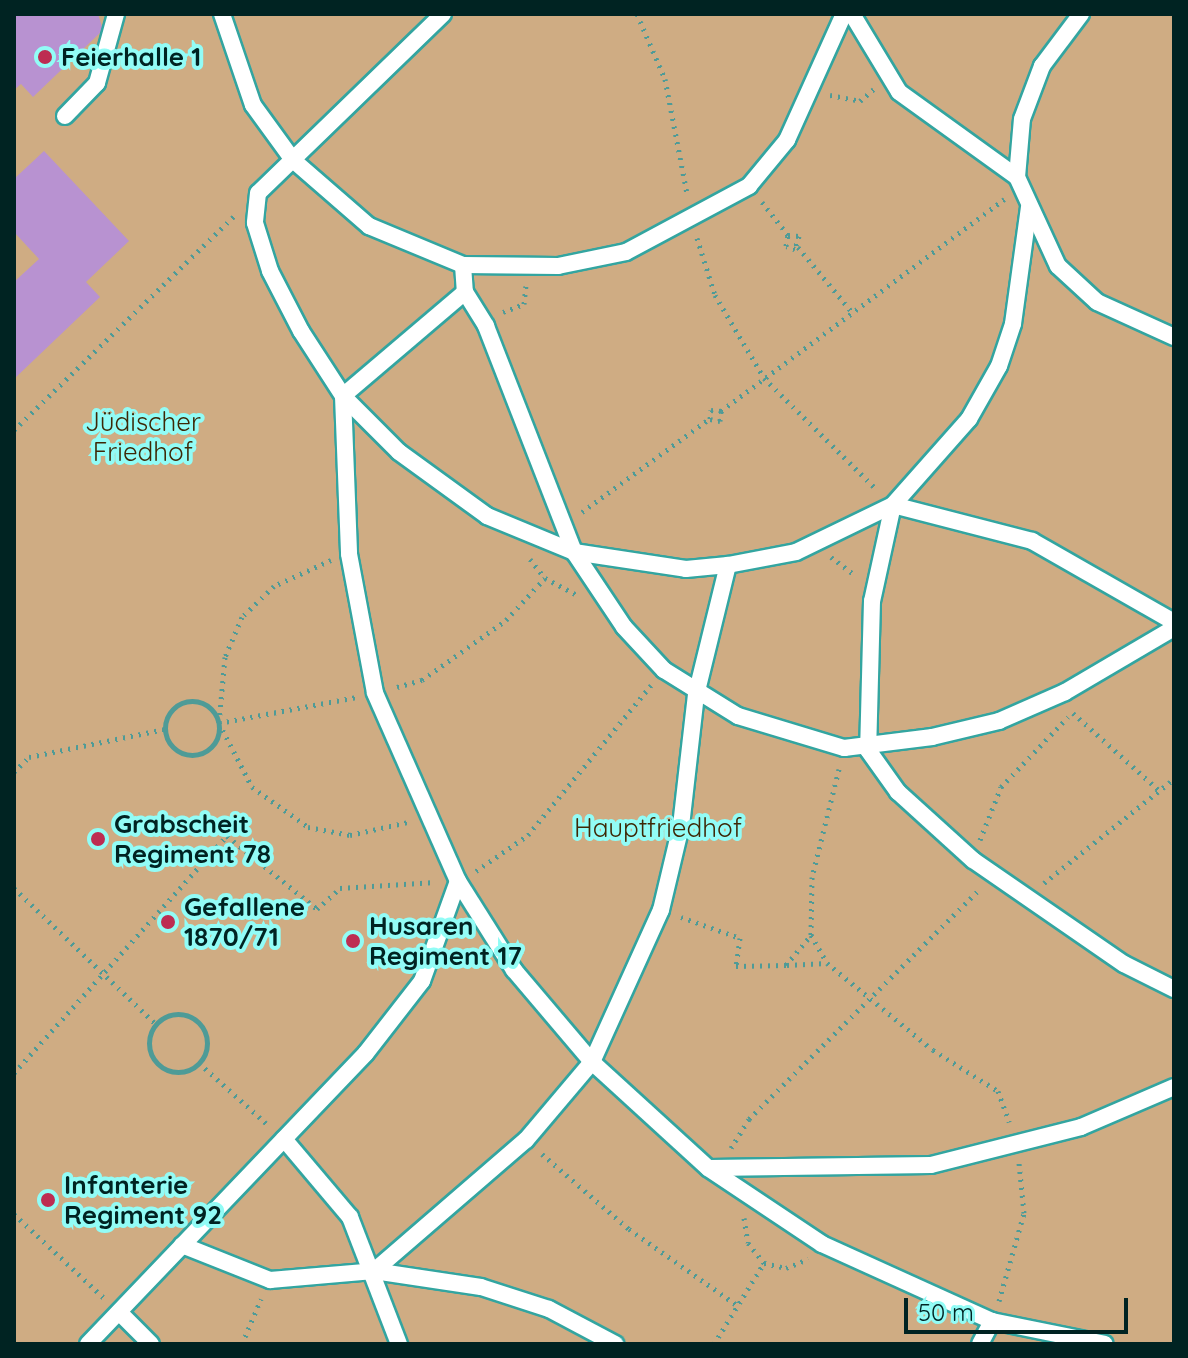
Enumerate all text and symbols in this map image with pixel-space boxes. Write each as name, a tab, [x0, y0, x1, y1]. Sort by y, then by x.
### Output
place label: Feierhalle 1	[61, 41, 201, 73]
marker: Feierhalle 1	[36, 48, 54, 66]
park label: Jüdischer Friedhof	[85, 406, 201, 468]
place label: Grabscheit Regiment 78	[114, 808, 271, 870]
park label: Hauptfriedhof	[574, 812, 742, 844]
marker: Grabscheit Regiment 78	[89, 830, 107, 848]
place label: Gefallene 1870/71	[184, 891, 305, 952]
place label: Husaren Regiment 17	[369, 910, 522, 972]
marker: Gefallene 1870/71	[159, 913, 177, 931]
marker: Husaren Regiment 17	[344, 932, 362, 950]
place label: Infanterie Regiment 92	[64, 1169, 222, 1230]
marker: Infanterie Regiment 92	[39, 1191, 57, 1209]
scale bar	[908, 1282, 1132, 1332]
text: 50 m	[918, 1297, 974, 1327]

